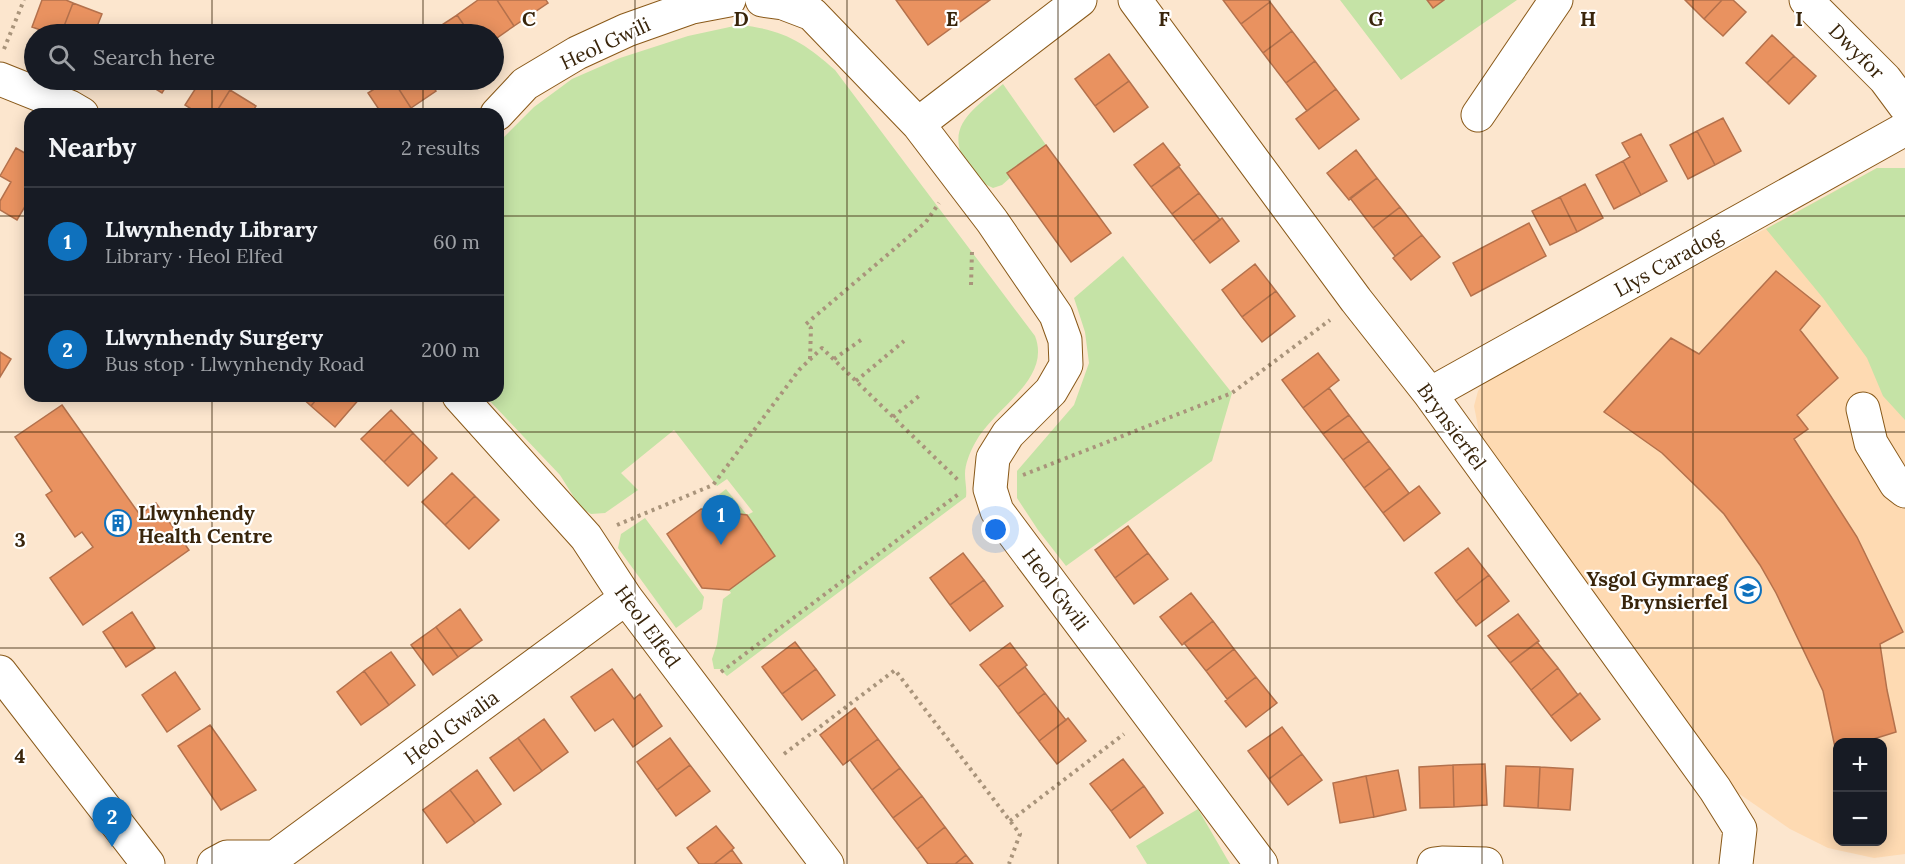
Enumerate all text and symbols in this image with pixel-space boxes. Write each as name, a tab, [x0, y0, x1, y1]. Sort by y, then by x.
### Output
text: C	[522, 6, 536, 31]
text: D	[733, 6, 749, 31]
text: E	[946, 6, 958, 31]
text: F	[1158, 6, 1170, 31]
text: G	[1368, 6, 1384, 31]
text: H	[1580, 6, 1596, 31]
text: I	[1795, 6, 1803, 31]
street label: Heol Gwili	[556, 11, 654, 75]
street label: Dwyfor	[1824, 18, 1890, 84]
search box	[24, 24, 504, 90]
icon: search	[45, 41, 78, 74]
text: Search here	[93, 43, 215, 71]
text: Nearby	[48, 131, 136, 164]
text: 2 results	[401, 135, 480, 160]
text: Llwynhendy Library	[105, 215, 317, 243]
street label: Llys Caradog	[1610, 222, 1727, 302]
text: 1	[63, 229, 72, 254]
text: 60 m	[433, 229, 480, 254]
text: Library · Heol Elfed	[105, 243, 283, 268]
text: Llwynhendy Surgery	[105, 323, 323, 351]
text: 2	[62, 337, 73, 362]
text: 200 m	[421, 337, 480, 362]
text: Bus stop · Llwynhendy Road	[105, 351, 365, 376]
street label: Brynsierfel	[1412, 378, 1492, 474]
pin: 1	[702, 496, 740, 545]
place label: Llwynhendy Health Centre	[138, 500, 273, 548]
building icon: Llwynhendy Health Centre	[103, 508, 133, 538]
your location	[981, 515, 1010, 544]
text: 3	[14, 527, 26, 552]
street label: Heol Gwili	[1017, 543, 1095, 635]
place label: Ysgol Gymraeg Brynsierfel	[1587, 566, 1729, 614]
school or university icon: Ysgol Gymraeg Brynsierfel	[1733, 575, 1763, 605]
street label: Heol Elfed	[610, 580, 686, 672]
street label: Heol Gwalia	[399, 684, 503, 770]
map controls	[1833, 738, 1887, 846]
button: +	[1833, 738, 1887, 792]
text: 4	[15, 743, 26, 768]
button: −	[1833, 792, 1887, 846]
pin: 2	[92, 798, 132, 847]

